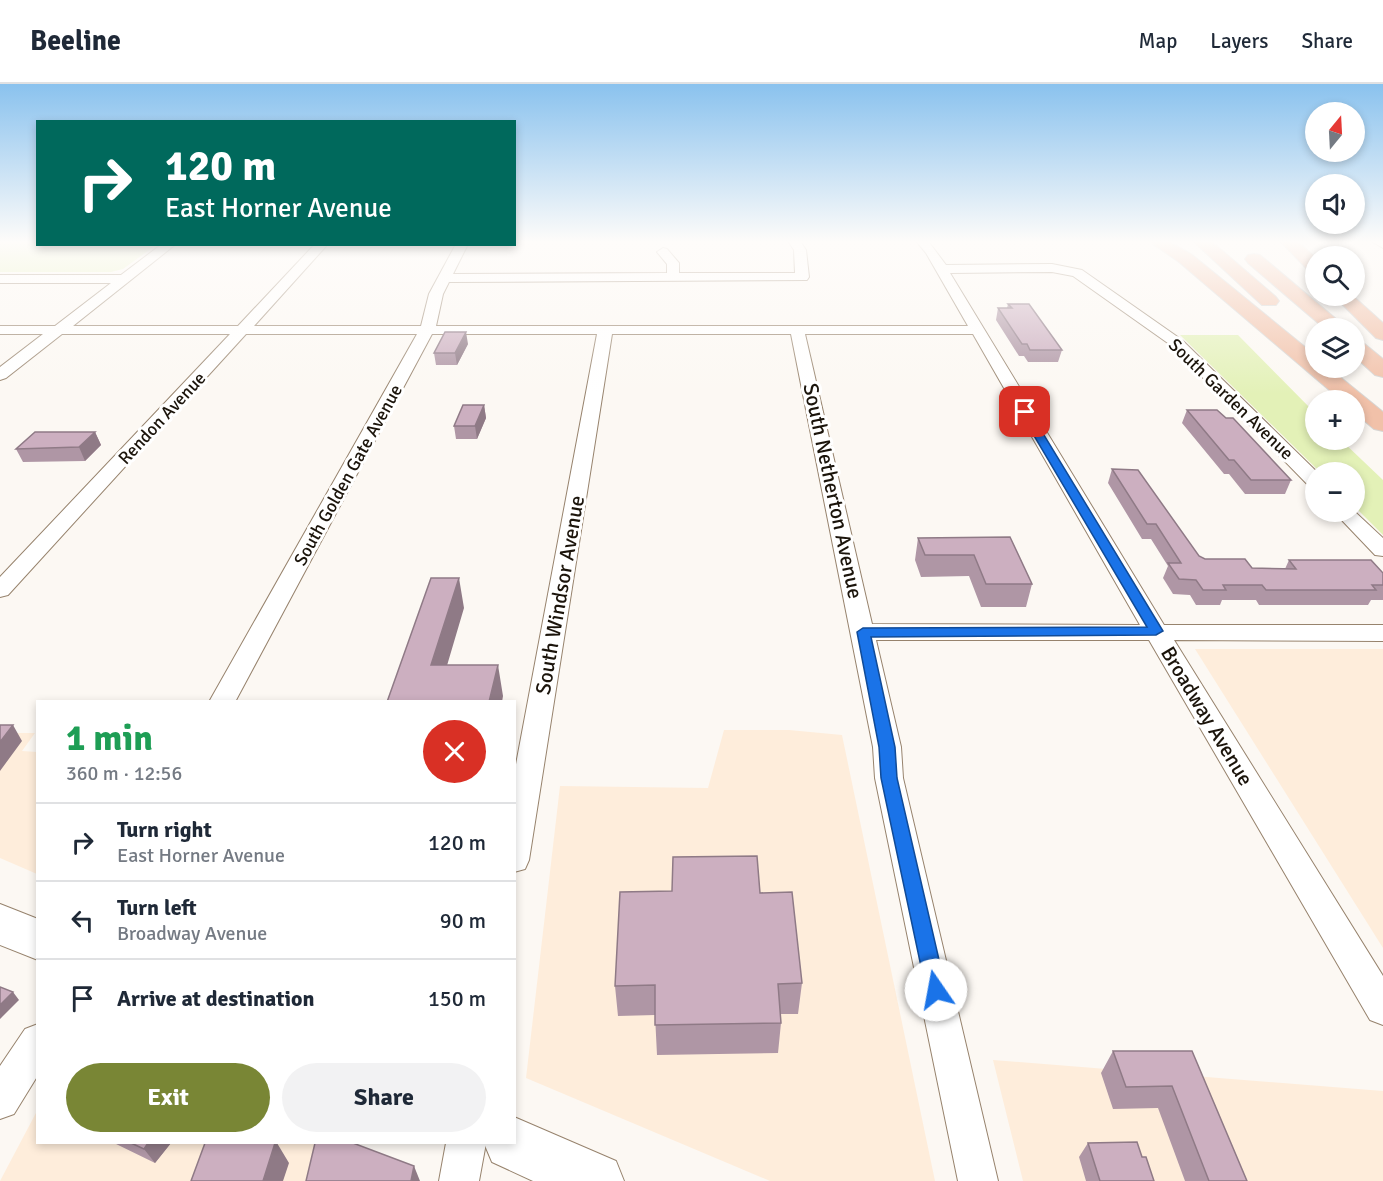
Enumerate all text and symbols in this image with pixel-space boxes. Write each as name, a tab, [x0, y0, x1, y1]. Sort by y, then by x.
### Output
text: Beeline	[30, 24, 121, 58]
text: Map	[1139, 28, 1177, 54]
text: Layers	[1210, 28, 1268, 54]
text: Share	[1301, 28, 1353, 54]
north arrow	[1305, 102, 1365, 162]
map controls	[1305, 102, 1365, 522]
text: 120 m	[165, 141, 276, 192]
icon: right	[66, 144, 144, 222]
button: sound	[1305, 174, 1365, 234]
text: East Horner Avenue	[165, 192, 392, 225]
button: search	[1305, 246, 1365, 306]
button: layers	[1305, 318, 1365, 378]
street label: South Garden Avenue	[1164, 334, 1298, 464]
street label: Rendon Avenue	[114, 367, 210, 469]
street label: South Golden Gate Avenue	[289, 381, 407, 569]
street label: South Netherton Avenue	[797, 381, 869, 601]
pin	[999, 386, 1050, 437]
button: +	[1305, 390, 1365, 450]
icon: arrive	[1008, 395, 1041, 428]
button: −	[1305, 462, 1365, 522]
street label: South Windsor Avenue	[530, 493, 590, 697]
street label: Broadway Avenue	[1155, 642, 1259, 790]
text: 1 min	[66, 716, 153, 761]
button: close	[423, 720, 486, 783]
text: 360 m · 12:56	[66, 761, 182, 786]
text: Turn right	[117, 816, 212, 843]
icon: right	[66, 826, 99, 859]
text: 120 m	[428, 829, 486, 856]
text: East Horner Avenue	[117, 843, 285, 868]
text: Turn left	[117, 894, 197, 921]
icon: left	[66, 904, 99, 937]
text: 90 m	[440, 907, 486, 934]
text: Broadway Avenue	[117, 921, 267, 946]
position arrow	[904, 958, 968, 1022]
icon: arrive	[66, 982, 99, 1015]
text: Arrive at destination	[117, 985, 314, 1012]
text: 150 m	[428, 985, 486, 1012]
button: Exit	[66, 1063, 270, 1132]
button: Share	[282, 1063, 486, 1132]

